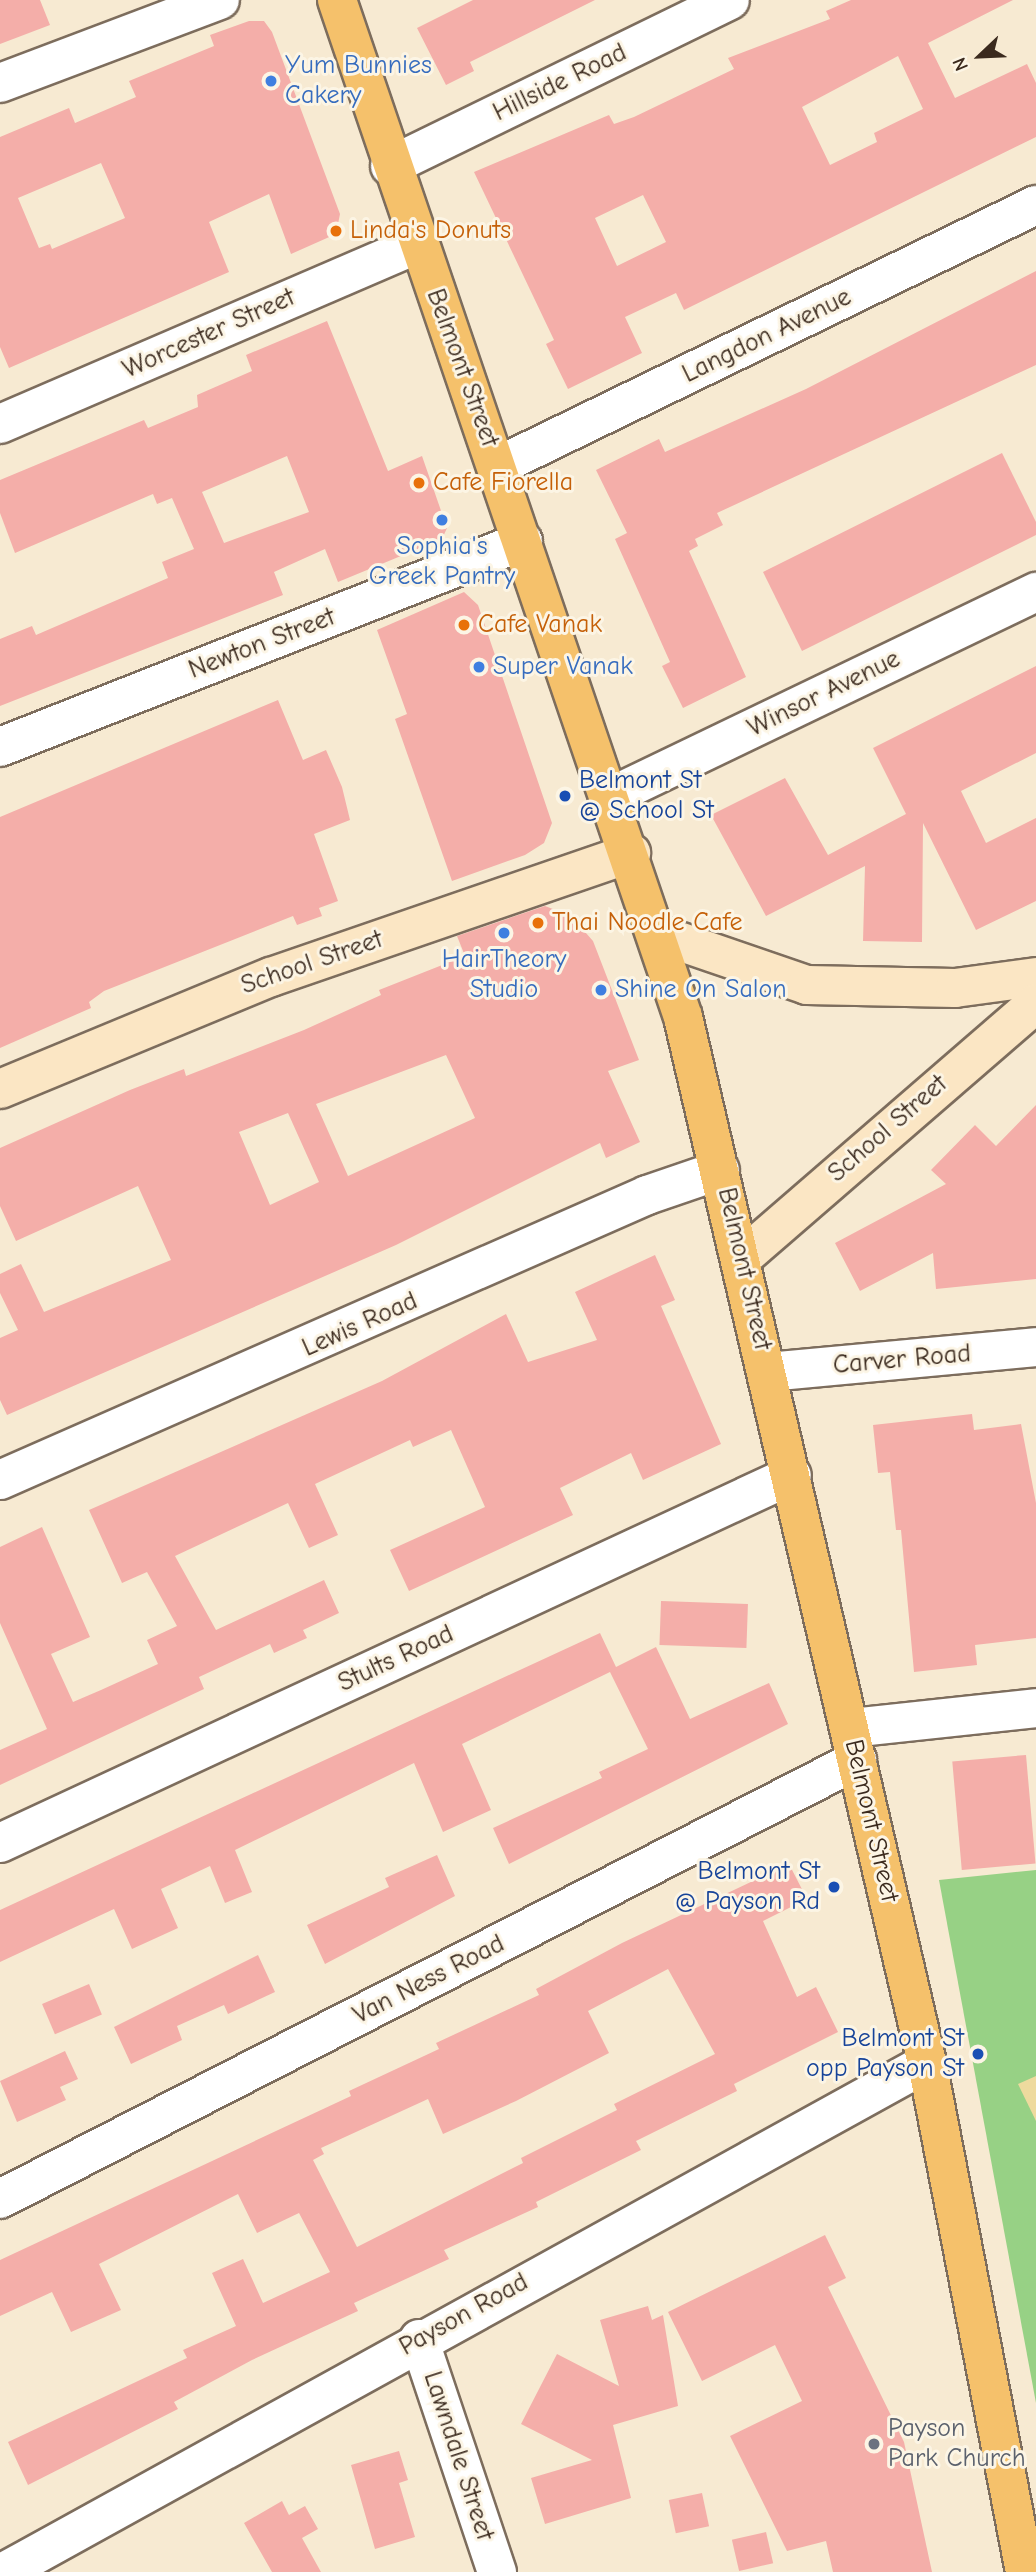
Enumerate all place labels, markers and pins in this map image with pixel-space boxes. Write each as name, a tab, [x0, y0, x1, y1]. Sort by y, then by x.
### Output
place label: Yum Bunnies Cakery	[285, 50, 432, 112]
marker: Yum Bunnies Cakery	[263, 73, 279, 89]
place label: Linda's Donuts	[350, 215, 511, 247]
marker: Linda's Donuts	[328, 223, 344, 239]
place label: Cafe Fiorella	[433, 467, 573, 499]
marker: Cafe Fiorella	[411, 475, 427, 491]
marker: Sophia's Greek Pantry	[434, 512, 450, 528]
place label: Sophia's Greek Pantry	[369, 531, 515, 592]
place label: Cafe Vanak	[478, 609, 602, 641]
marker: Cafe Vanak	[456, 617, 472, 633]
place label: Super Vanak	[493, 651, 633, 683]
marker: Super Vanak	[471, 659, 487, 675]
place label: Belmont St @ School St	[579, 765, 714, 826]
marker: Belmont St @ School St	[557, 788, 573, 804]
place label: Thai Noodle Cafe	[552, 907, 743, 939]
marker: Thai Noodle Cafe	[530, 915, 546, 931]
marker: HairTheory Studio	[496, 925, 512, 941]
place label: HairTheory Studio	[442, 944, 566, 1006]
place label: Shine On Salon	[615, 974, 787, 1006]
marker: Shine On Salon	[593, 982, 609, 998]
place label: Belmont St @ Payson Rd	[675, 1856, 820, 1918]
marker: Belmont St @ Payson Rd	[826, 1879, 842, 1895]
place label: Belmont St opp Payson St	[806, 2023, 964, 2084]
marker: Belmont St opp Payson St	[970, 2046, 986, 2062]
place label: Payson Park Church	[888, 2413, 1026, 2474]
marker: Payson Park Church	[866, 2436, 882, 2452]

